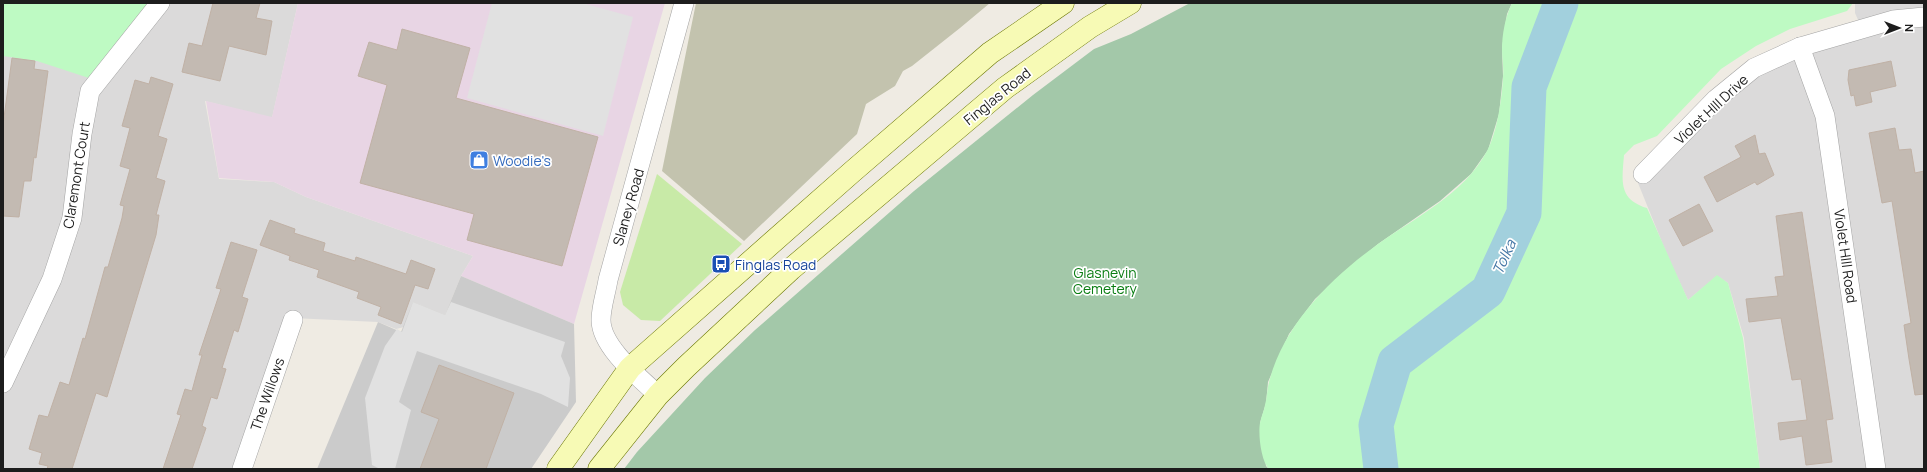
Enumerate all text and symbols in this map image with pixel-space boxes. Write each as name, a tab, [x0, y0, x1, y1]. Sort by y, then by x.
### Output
north arrow	[1879, 8, 1919, 48]
text: N	[1902, 24, 1917, 32]
street label: Finglas Road	[959, 63, 1035, 129]
street label: Violet HIll Drive	[1670, 70, 1752, 148]
street label: Claremont Court	[58, 120, 94, 230]
shop icon: Woodie's	[468, 149, 490, 171]
place label: Woodie's	[493, 151, 551, 170]
street label: Slaney Road	[608, 166, 648, 248]
street label: Violet HIll Road	[1830, 208, 1862, 304]
water label: Tolka	[1487, 236, 1521, 278]
bus stop icon: Finglas Road	[710, 253, 732, 275]
place label: Finglas Road	[735, 255, 816, 274]
park label: Glasnevin Cemetery	[1073, 263, 1138, 298]
street label: The Willows	[246, 355, 288, 433]

